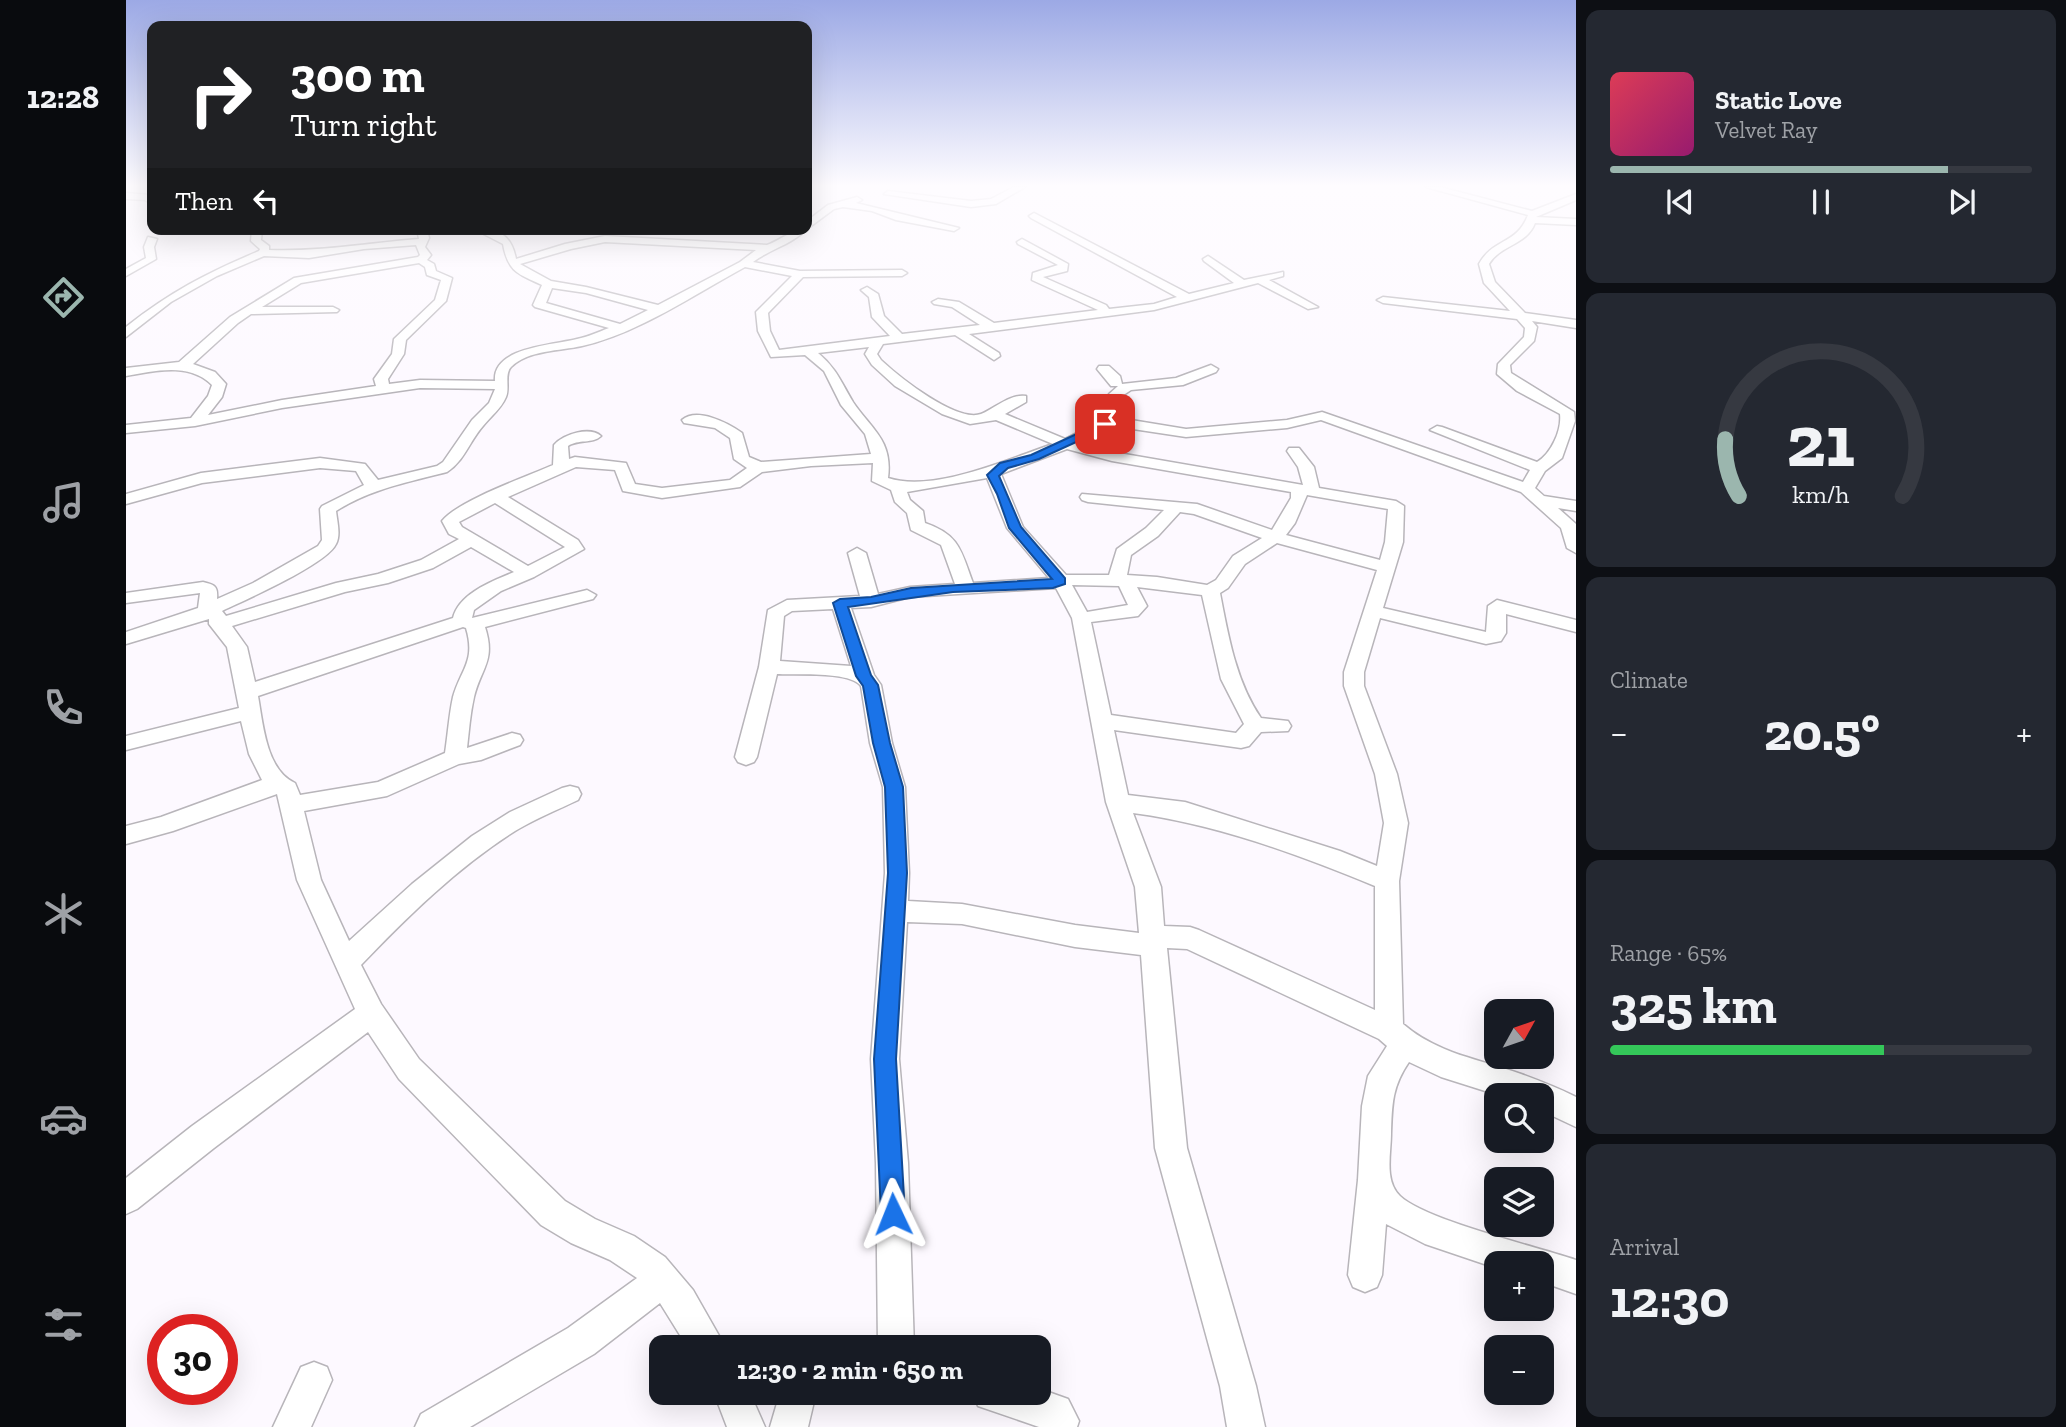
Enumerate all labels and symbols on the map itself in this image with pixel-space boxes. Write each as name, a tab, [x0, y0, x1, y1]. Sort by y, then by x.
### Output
pin	[1075, 394, 1135, 454]
north arrow	[1484, 999, 1554, 1069]
position arrow	[856, 1177, 930, 1251]
speed limit sign: 30	[147, 1314, 238, 1405]

